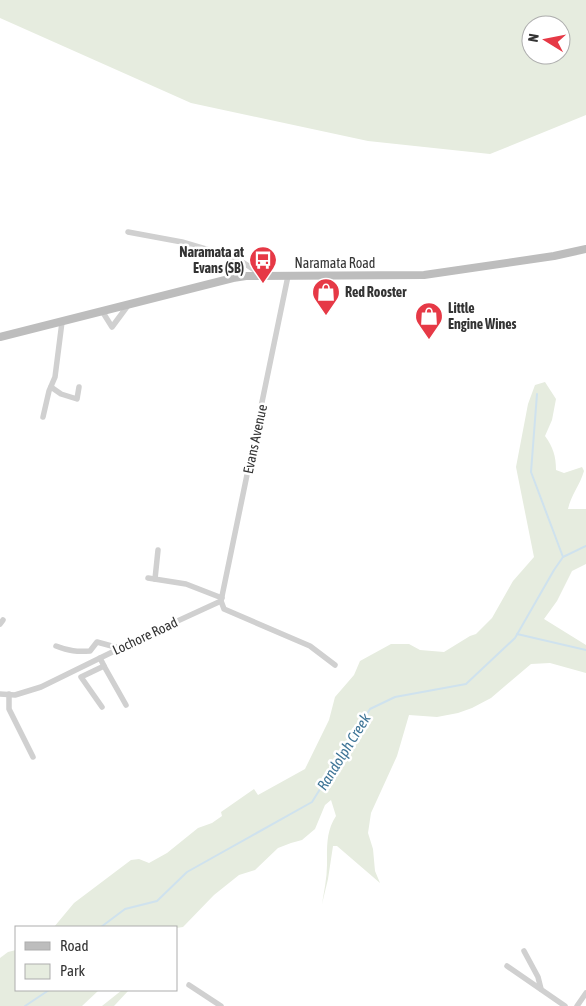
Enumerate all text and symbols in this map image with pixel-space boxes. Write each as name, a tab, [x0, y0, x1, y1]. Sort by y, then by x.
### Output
north arrow	[521, 15, 571, 65]
text: N	[525, 32, 542, 43]
place label: Naramata at Evans (SB)	[179, 244, 244, 276]
bus stop icon: Naramata at Evans (SB)	[248, 245, 278, 284]
street label: Naramata Road	[295, 255, 375, 271]
shop icon: Red Rooster	[311, 277, 341, 316]
place label: Red Rooster	[345, 284, 407, 300]
place label: Little Engine Wines	[448, 300, 517, 332]
shop icon: Little Engine Wines	[414, 301, 444, 340]
street label: Evans Avenue	[240, 403, 270, 475]
street label: Lochore Road	[110, 614, 180, 658]
water label: Randolph Creek	[313, 710, 374, 793]
legend	[15, 926, 178, 991]
text: Road	[60, 937, 89, 954]
text: Park	[60, 962, 85, 979]

